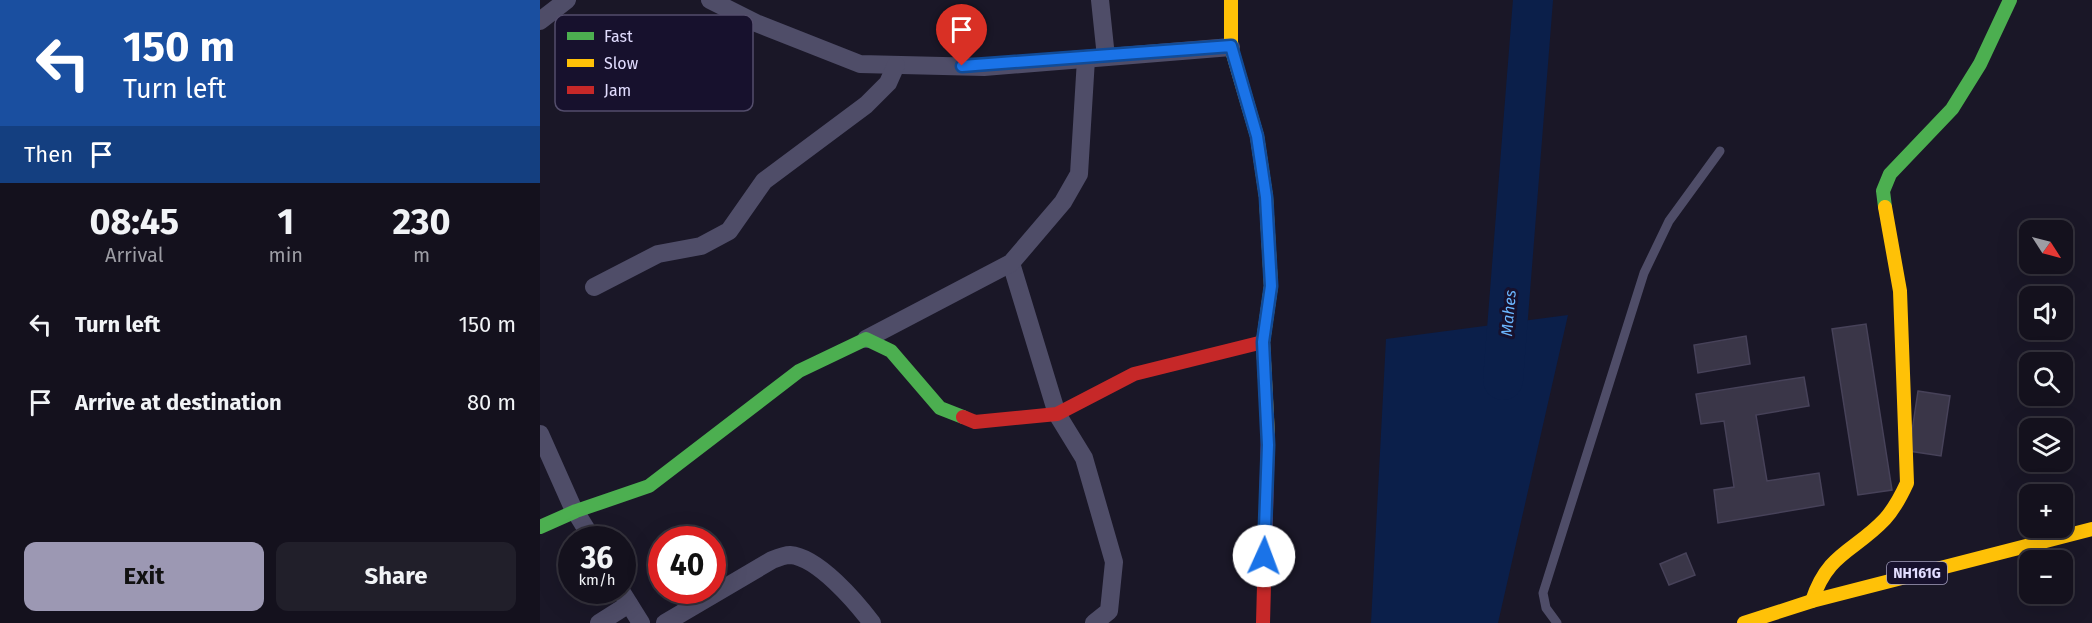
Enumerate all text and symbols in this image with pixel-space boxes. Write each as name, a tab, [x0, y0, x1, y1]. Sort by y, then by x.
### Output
pin	[936, 4, 987, 66]
icon: arrive	[945, 13, 978, 46]
legend	[555, 15, 753, 111]
text: 150 m	[123, 22, 235, 72]
icon: left	[24, 24, 102, 102]
text: Fast	[604, 27, 633, 46]
text: Slow	[604, 54, 639, 73]
text: Turn left	[123, 73, 226, 105]
text: Jam	[604, 81, 631, 100]
icon: arrive	[85, 138, 118, 171]
text: Then	[24, 141, 73, 168]
text: 08:45	[89, 200, 179, 244]
text: 1	[277, 200, 294, 244]
text: 230	[392, 200, 451, 244]
north arrow	[2019, 220, 2073, 274]
map controls	[2019, 220, 2073, 604]
text: Arrival	[105, 243, 164, 267]
text: min	[269, 243, 303, 267]
text: m	[413, 243, 430, 267]
button: sound	[2019, 286, 2073, 340]
water label: Mahes	[1497, 289, 1520, 337]
icon: left	[24, 308, 57, 341]
text: Turn left	[75, 311, 160, 338]
text: 150 m	[458, 311, 516, 338]
button: search	[2019, 352, 2073, 406]
icon: arrive	[24, 386, 57, 419]
text: Arrive at destination	[75, 389, 282, 416]
text: 80 m	[467, 389, 516, 416]
button: layers	[2019, 418, 2073, 472]
button: +	[2019, 484, 2073, 538]
position arrow	[1232, 524, 1296, 588]
speed limit sign: 40	[648, 526, 726, 604]
text: 36	[581, 540, 613, 576]
button: Exit	[24, 542, 264, 611]
button: Share	[276, 542, 516, 611]
button: −	[2019, 550, 2073, 604]
road number: NH161G	[1887, 562, 1947, 584]
text: km/h	[578, 571, 616, 589]

